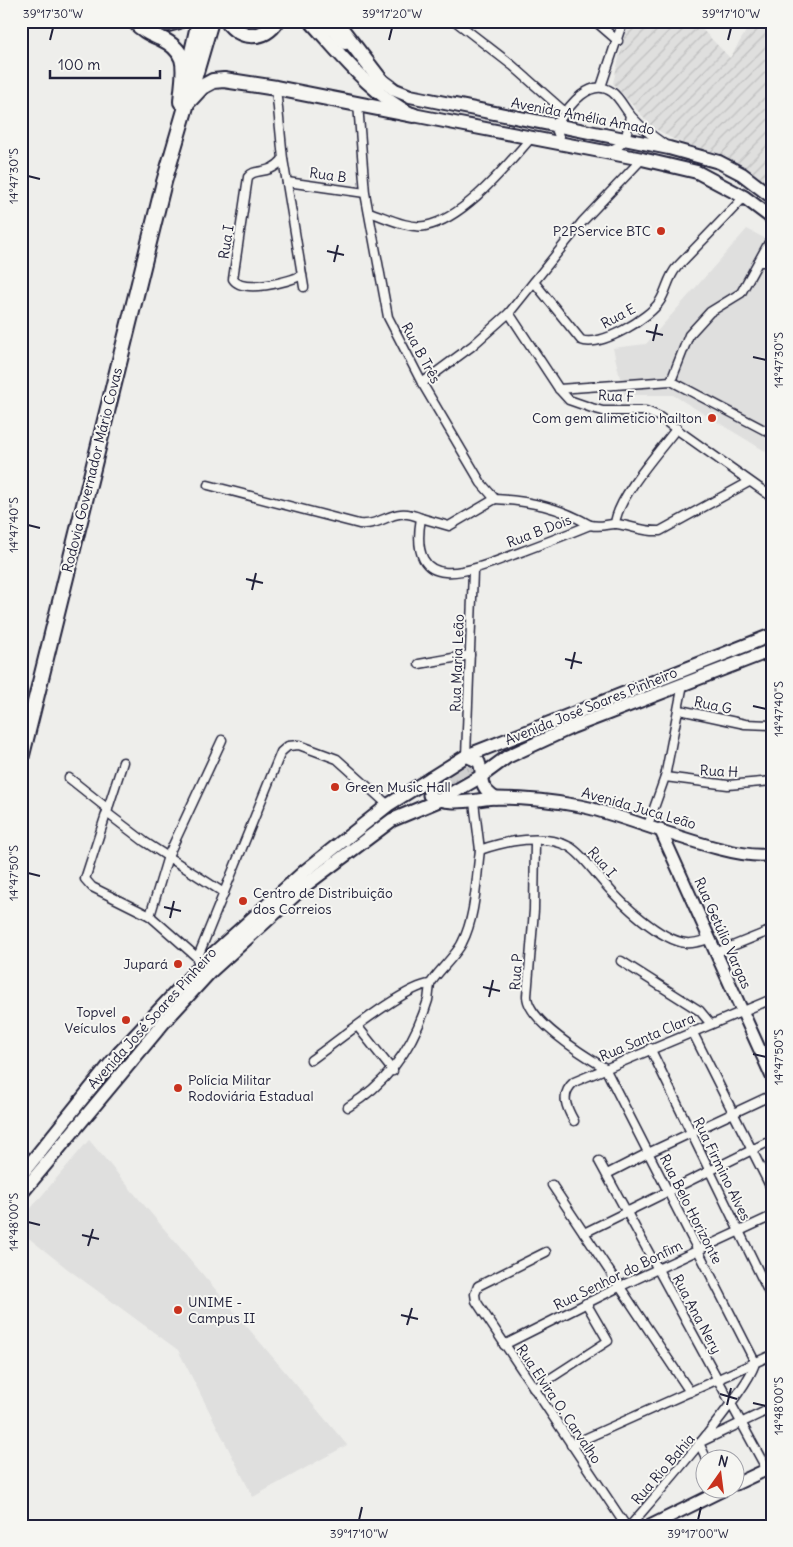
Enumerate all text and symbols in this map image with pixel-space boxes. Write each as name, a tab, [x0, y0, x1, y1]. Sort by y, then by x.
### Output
text: 39°17'30"W	[23, 6, 83, 21]
text: 39°17'20"W	[362, 6, 422, 21]
text: 39°17'10"W	[702, 6, 760, 21]
scale bar	[50, 48, 160, 80]
text: 100 m	[58, 55, 100, 74]
street label: Avenida Amélia Amado	[510, 93, 656, 139]
text: 14°47'30"S	[6, 148, 21, 204]
street label: Rua B	[308, 163, 348, 187]
place label: P2PService BTC	[553, 222, 651, 240]
street label: Rua I	[214, 224, 238, 260]
marker: P2PService BTC	[655, 225, 667, 237]
street label: Rua E	[598, 299, 638, 333]
street label: Rua B Três	[397, 319, 445, 387]
text: 14°47'30"S	[771, 332, 786, 388]
street label: Rodovia Governador Mário Covas	[58, 366, 126, 574]
street label: Rua F	[597, 386, 635, 406]
place label: Com gem alimeticio hailton	[532, 409, 702, 427]
marker: Com gem alimeticio hailton	[706, 412, 718, 424]
text: 14°47'40"S	[6, 497, 21, 553]
street label: Rua B Dois	[504, 510, 574, 552]
street label: Rua Maria Leão	[446, 613, 468, 712]
street label: Avenida José Soares Pinheiro	[502, 663, 680, 749]
text: 14°47'40"S	[771, 681, 786, 737]
street label: Rua G	[692, 692, 734, 718]
street label: Rua H	[699, 761, 739, 781]
place label: Green Music Hall	[345, 778, 451, 796]
marker: Green Music Hall	[329, 781, 341, 793]
street label: Avenida Juca Leão	[580, 783, 698, 833]
street label: Rua I	[584, 843, 620, 881]
text: 14°47'50"S	[6, 845, 21, 901]
street label: Rua Getúlio Vargas	[690, 874, 756, 992]
place label: Centro de Distribuição dos Correios	[253, 884, 393, 918]
marker: Centro de Distribuição dos Correios	[237, 895, 249, 907]
street label: Avenida José Soares Pinheiro	[84, 943, 220, 1093]
street label: Rua P	[506, 953, 526, 991]
place label: Jupará	[123, 955, 168, 973]
marker: Jupará	[172, 958, 184, 970]
place label: Topvel Veículos	[64, 1003, 116, 1037]
street label: Rua Santa Clara	[597, 1009, 697, 1065]
marker: Topvel Veículos	[120, 1014, 132, 1026]
text: 14°47'50"S	[771, 1029, 786, 1085]
place label: Polícia Militar Rodoviária Estadual	[188, 1071, 314, 1105]
marker: Polícia Militar Rodoviária Estadual	[172, 1082, 184, 1094]
street label: Rua Firmino Alves	[689, 1114, 755, 1224]
street label: Rua Belo Horizonte	[656, 1151, 726, 1267]
text: 14°48'00"S	[6, 1193, 21, 1251]
street label: Rua Senhor do Bonfim	[551, 1236, 685, 1314]
street label: Rua Ana Nery	[669, 1271, 725, 1357]
place label: UNIME - Campus II	[188, 1293, 255, 1327]
marker: UNIME - Campus II	[172, 1304, 184, 1316]
street label: Rua Elvira O. Carvalho	[512, 1341, 606, 1467]
text: 14°48'00"S	[771, 1377, 786, 1435]
street label: Rua Rio Bahia	[627, 1430, 699, 1508]
north arrow	[696, 1450, 746, 1500]
text: N	[716, 1451, 730, 1471]
text: 39°17'10"W	[330, 1526, 388, 1541]
text: 39°17'00"W	[667, 1526, 729, 1541]

